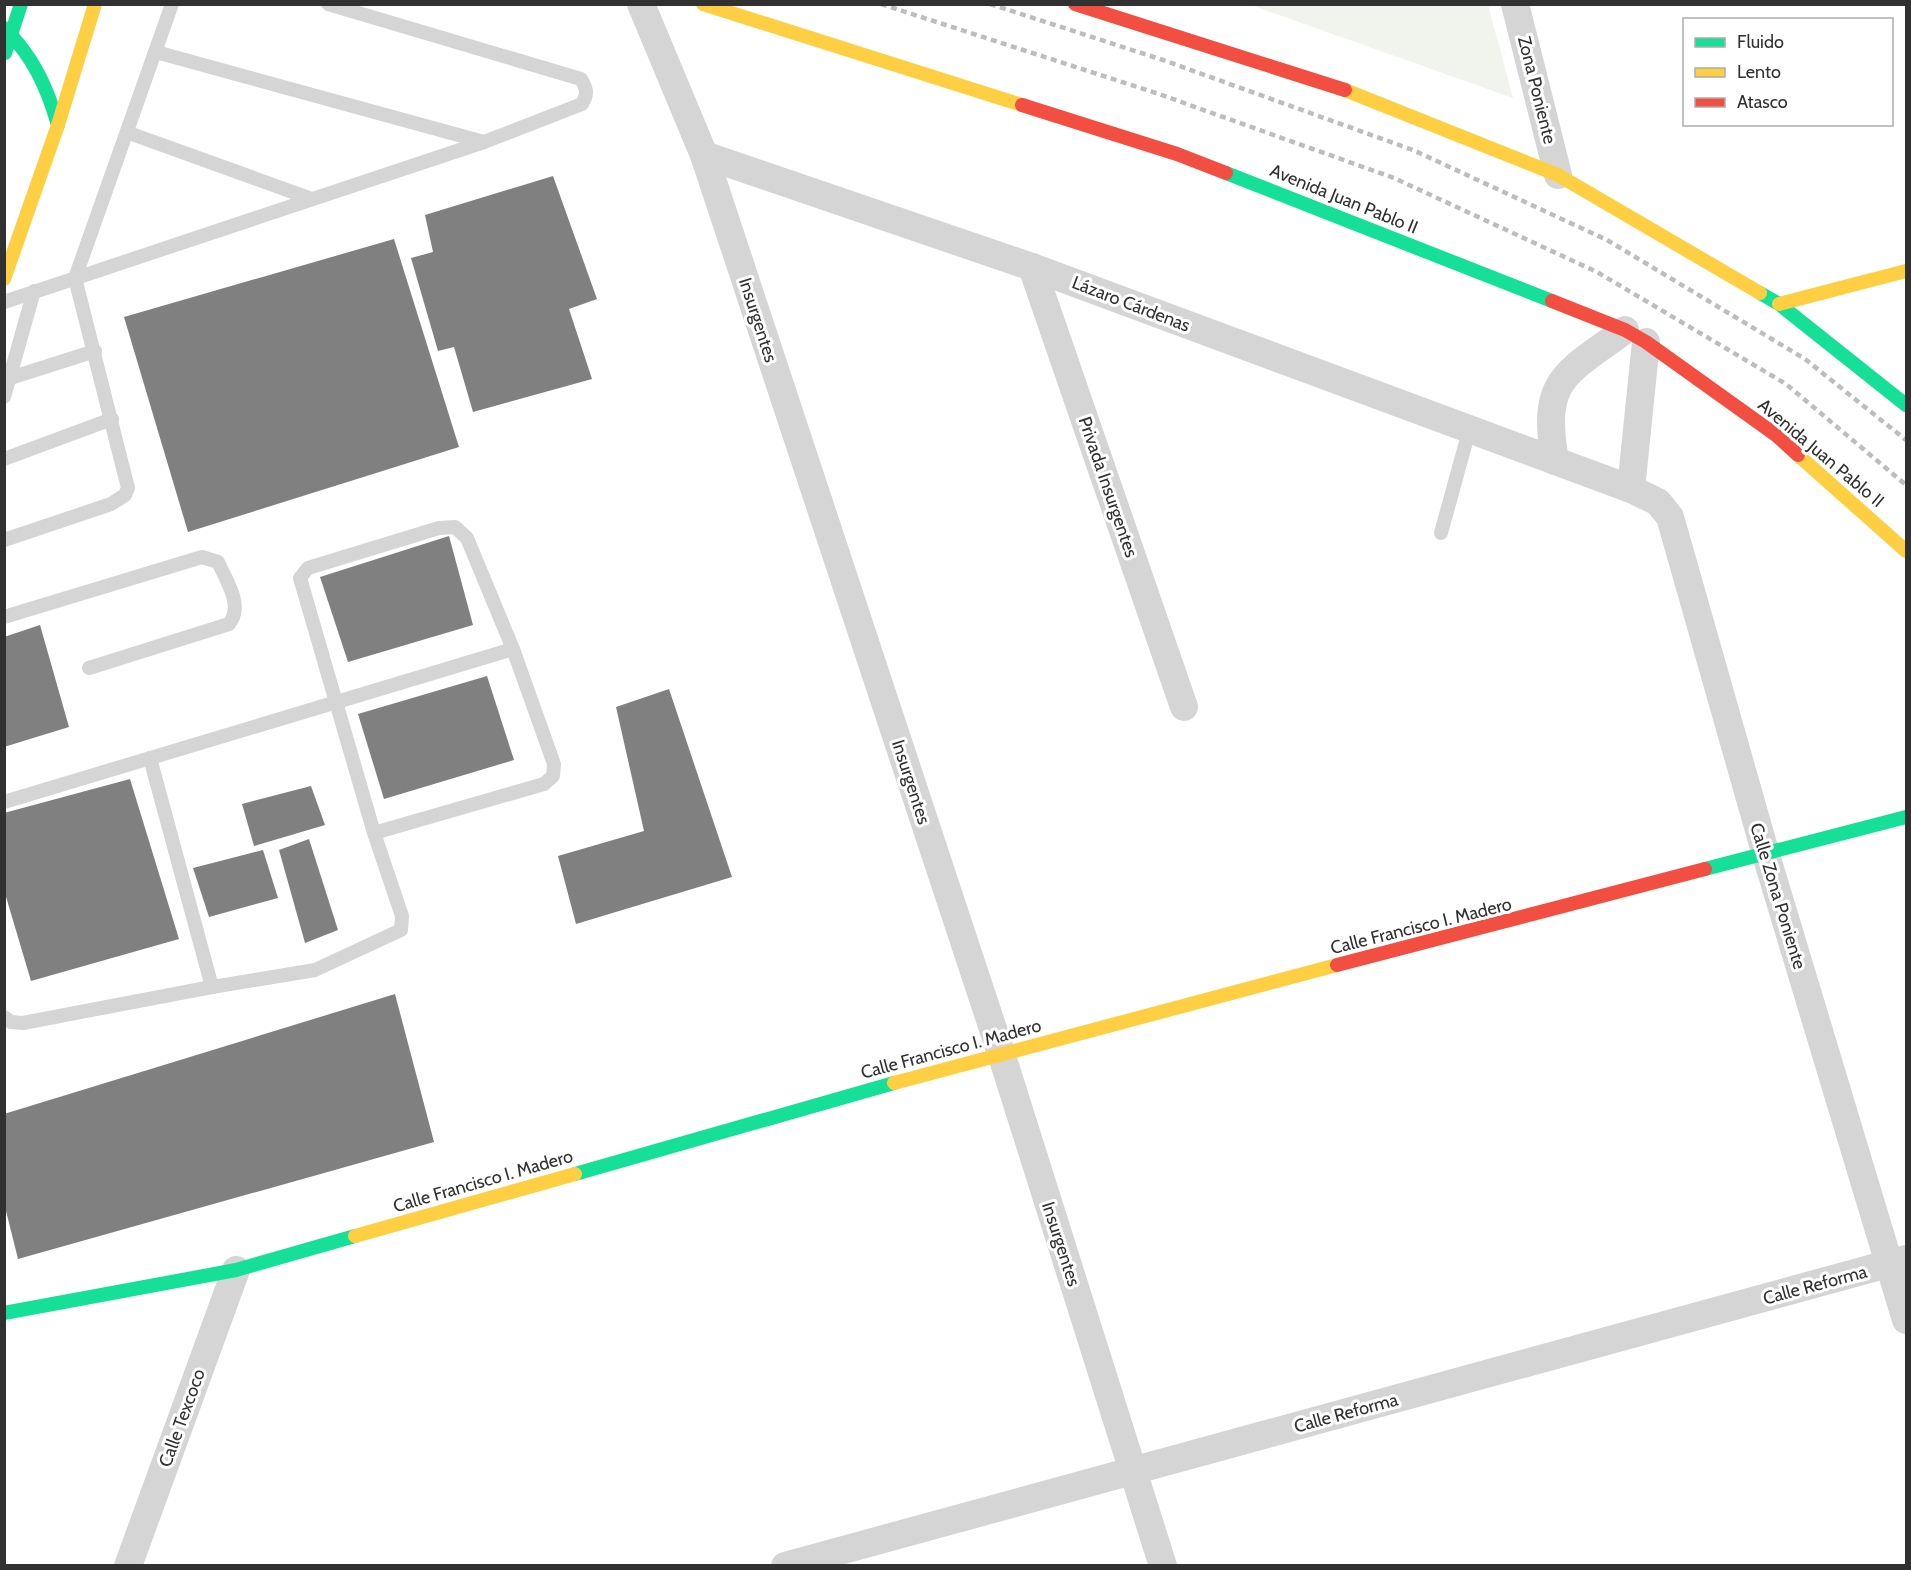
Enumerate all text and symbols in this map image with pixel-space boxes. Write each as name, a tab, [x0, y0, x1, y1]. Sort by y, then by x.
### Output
legend	[1683, 18, 1893, 126]
text: Fluido	[1737, 31, 1784, 53]
street label: Zona Poniente	[1513, 34, 1561, 146]
text: Lento	[1737, 61, 1781, 83]
text: Atasco	[1737, 91, 1788, 113]
street label: Avenida Juan Pablo II	[1267, 159, 1421, 239]
street label: Lázaro Cárdenas	[1069, 271, 1193, 337]
street label: Insurgentes	[734, 275, 782, 365]
street label: Avenida Juan Pablo II	[1754, 394, 1888, 512]
street label: Privada Insurgentes	[1074, 414, 1142, 560]
street label: Insurgentes	[887, 737, 935, 827]
street label: Calle Zona Poniente	[1745, 820, 1811, 972]
street label: Calle Francisco I. Madero	[1328, 893, 1514, 959]
street label: Calle Francisco I. Madero	[858, 1014, 1044, 1084]
street label: Calle Francisco I. Madero	[391, 1145, 575, 1217]
street label: Insurgentes	[1037, 1199, 1085, 1289]
street label: Calle Reforma	[1761, 1260, 1870, 1309]
street label: Calle Texcoco	[154, 1366, 210, 1470]
street label: Calle Reforma	[1292, 1388, 1401, 1437]

